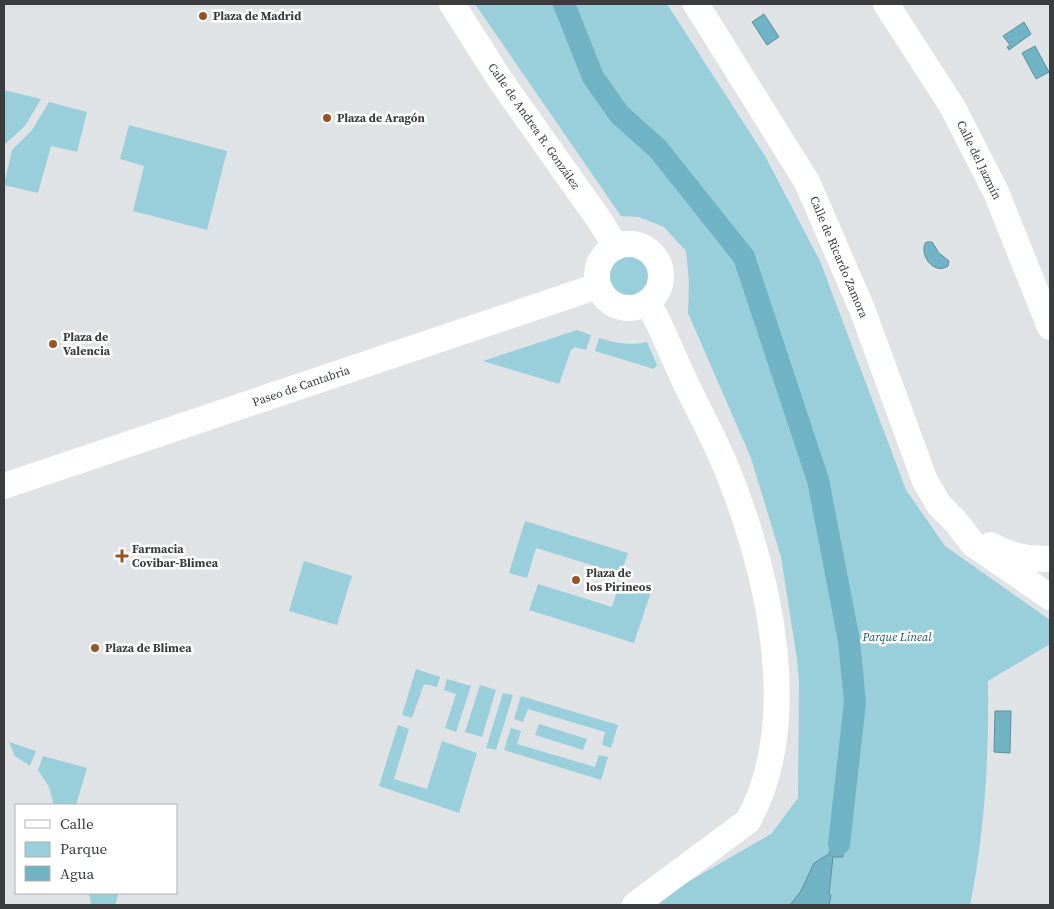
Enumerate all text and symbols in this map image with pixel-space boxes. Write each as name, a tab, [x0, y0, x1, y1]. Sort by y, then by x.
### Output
place label: Plaza de Madrid	[213, 8, 301, 24]
marker: Plaza de Madrid	[197, 10, 209, 22]
street label: Calle de Andrea R. González	[484, 60, 584, 193]
place label: Plaza de Aragón	[337, 110, 426, 126]
marker: Plaza de Aragón	[321, 112, 333, 124]
street label: Calle del Jazmín	[953, 118, 1005, 202]
street label: Calle de Ricardo Zamora	[806, 194, 872, 321]
place label: Plaza de Valencia	[63, 329, 111, 359]
marker: Plaza de Valencia	[47, 338, 59, 350]
street label: Paseo de Cantabria	[250, 362, 353, 410]
place label: Farmacia Covibar-Blimea	[132, 541, 219, 571]
marker: Farmacia Covibar-Blimea	[116, 550, 128, 562]
place label: Plaza de los Pirineos	[586, 565, 652, 595]
marker: Plaza de los Pirineos	[570, 574, 582, 586]
park label: Parque Lineal	[861, 629, 932, 645]
place label: Plaza de Blimea	[105, 640, 192, 656]
marker: Plaza de Blimea	[89, 642, 101, 654]
legend	[15, 804, 178, 894]
text: Calle	[60, 813, 94, 834]
text: Parque	[60, 838, 108, 859]
text: Agua	[60, 863, 94, 884]

